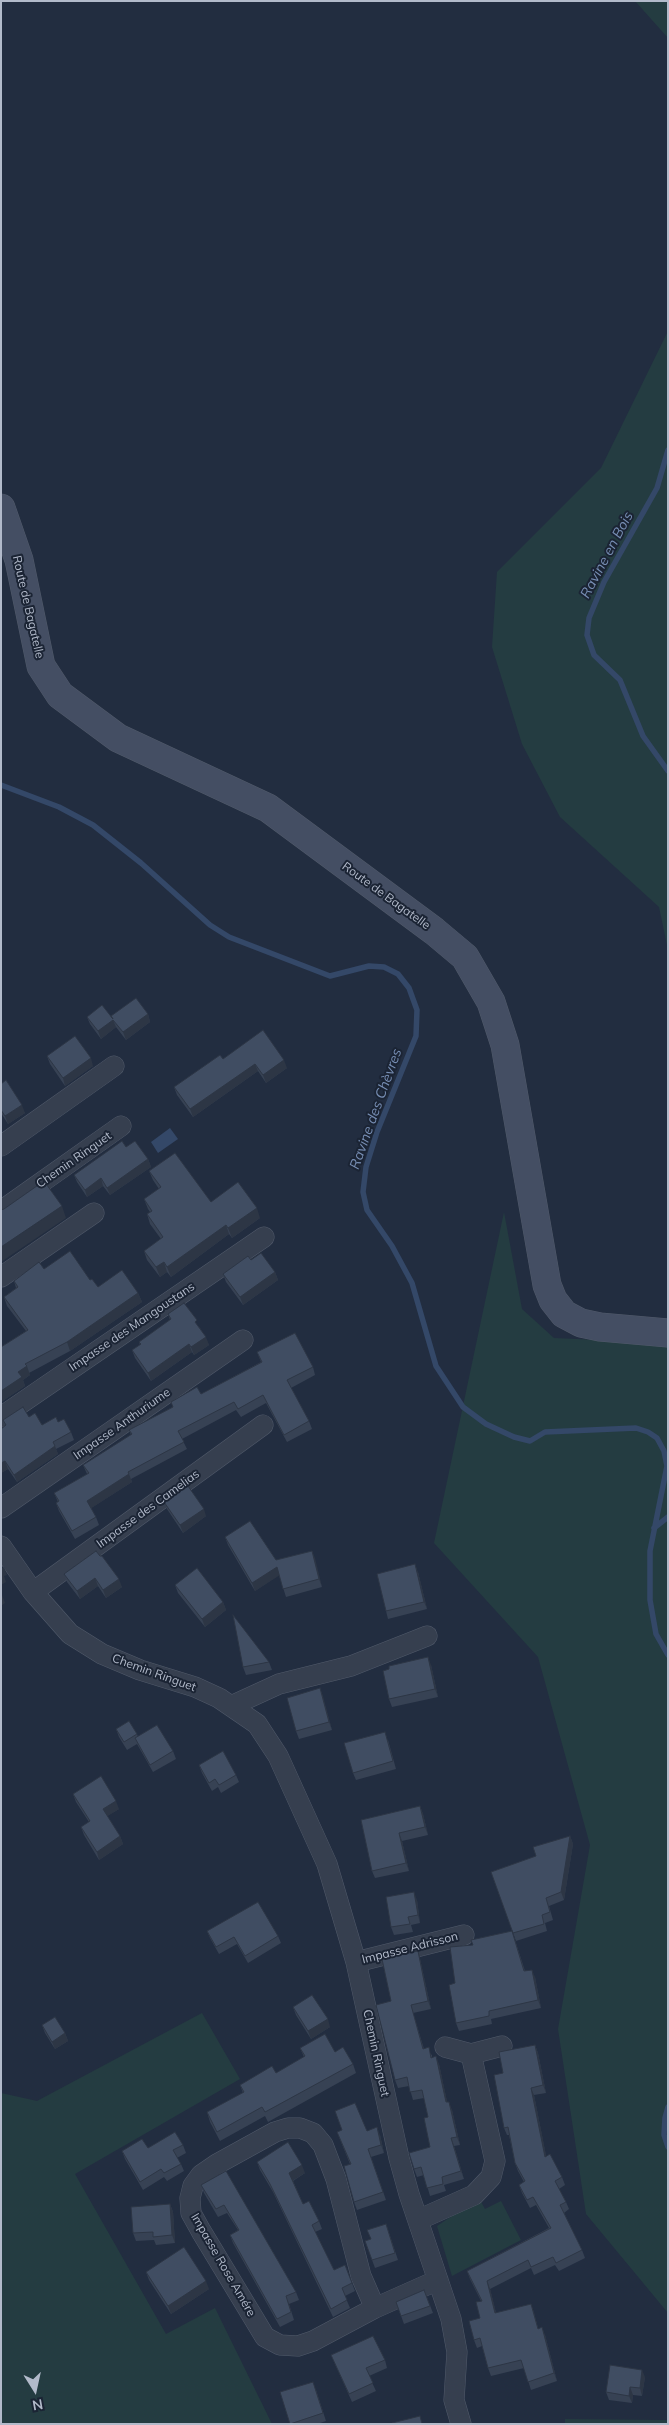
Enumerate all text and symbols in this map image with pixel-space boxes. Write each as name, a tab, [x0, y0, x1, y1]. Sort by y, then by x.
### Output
water label: Ravine en Bois	[577, 509, 637, 601]
street label: Route de Bagatelle	[9, 554, 47, 660]
street label: Route de Bagatelle	[339, 859, 433, 933]
water label: Ravine des Chèvres	[346, 1046, 406, 1172]
street label: Chemin Ringuet	[34, 1129, 114, 1191]
street label: Impasse des Mangoustans	[67, 1280, 197, 1374]
street label: Impasse Anthuriume	[71, 1385, 173, 1463]
street label: Impasse des Camelias	[94, 1467, 202, 1551]
street label: Chemin Ringuet	[110, 1651, 198, 1695]
street label: Impasse Adrisson	[360, 1929, 460, 1967]
street label: Chemin Ringuet	[360, 2008, 392, 2098]
street label: Impasse Rose Amére	[188, 2211, 258, 2319]
north arrow	[10, 2365, 60, 2415]
text: N	[31, 2395, 44, 2415]

